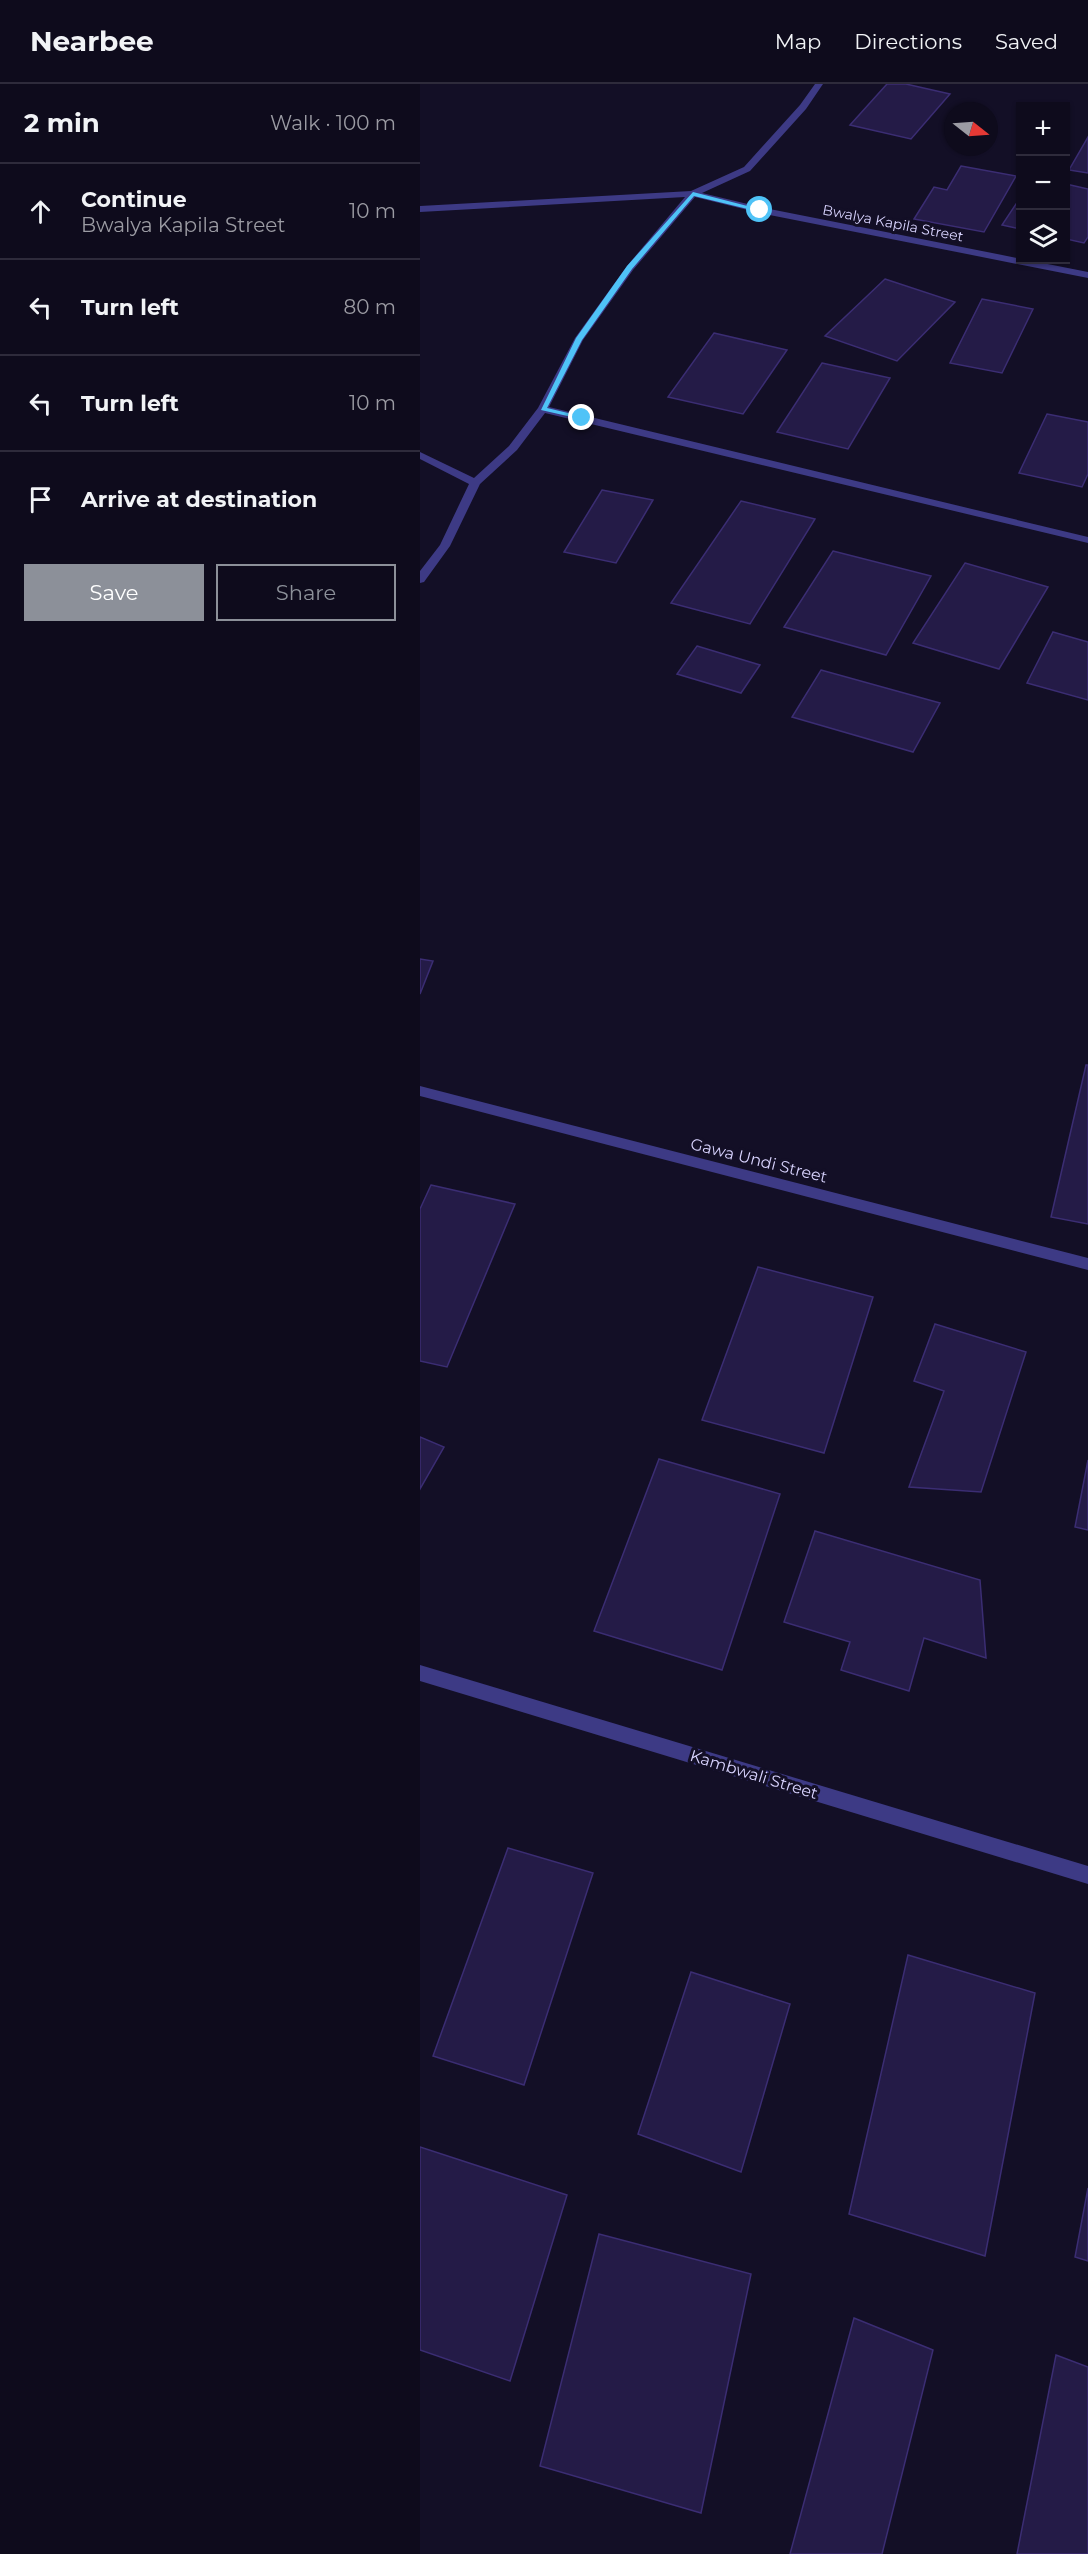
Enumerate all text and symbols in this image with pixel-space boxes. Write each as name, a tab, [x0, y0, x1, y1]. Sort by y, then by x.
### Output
text: Nearbee	[30, 24, 154, 58]
text: Map	[775, 29, 821, 54]
text: Directions	[854, 29, 962, 54]
text: Saved	[995, 29, 1058, 54]
north arrow	[944, 102, 998, 156]
map controls	[1016, 102, 1070, 264]
button: +	[1016, 102, 1070, 156]
text: 2 min	[24, 107, 100, 139]
text: Walk · 100 m	[270, 111, 396, 135]
button: −	[1016, 156, 1070, 210]
text: Continue	[81, 186, 187, 213]
icon: ahead	[24, 195, 57, 228]
route start	[746, 196, 772, 222]
text: 10 m	[349, 199, 396, 223]
street label: Bwalya Kapila Street	[821, 201, 965, 246]
button: layers	[1016, 210, 1070, 264]
text: Bwalya Kapila Street	[81, 213, 285, 237]
icon: left	[24, 291, 57, 324]
text: Turn left	[81, 294, 179, 321]
text: 80 m	[344, 295, 396, 319]
icon: left	[24, 387, 57, 420]
text: Turn left	[81, 390, 179, 417]
text: 10 m	[349, 391, 396, 415]
route end	[568, 404, 594, 430]
icon: arrive	[24, 483, 57, 516]
text: Arrive at destination	[81, 486, 317, 513]
button: Save	[24, 564, 204, 621]
button: Share	[216, 564, 396, 621]
street label: Gawa Undi Street	[689, 1134, 830, 1187]
street label: Kambwali Street	[688, 1746, 820, 1803]

